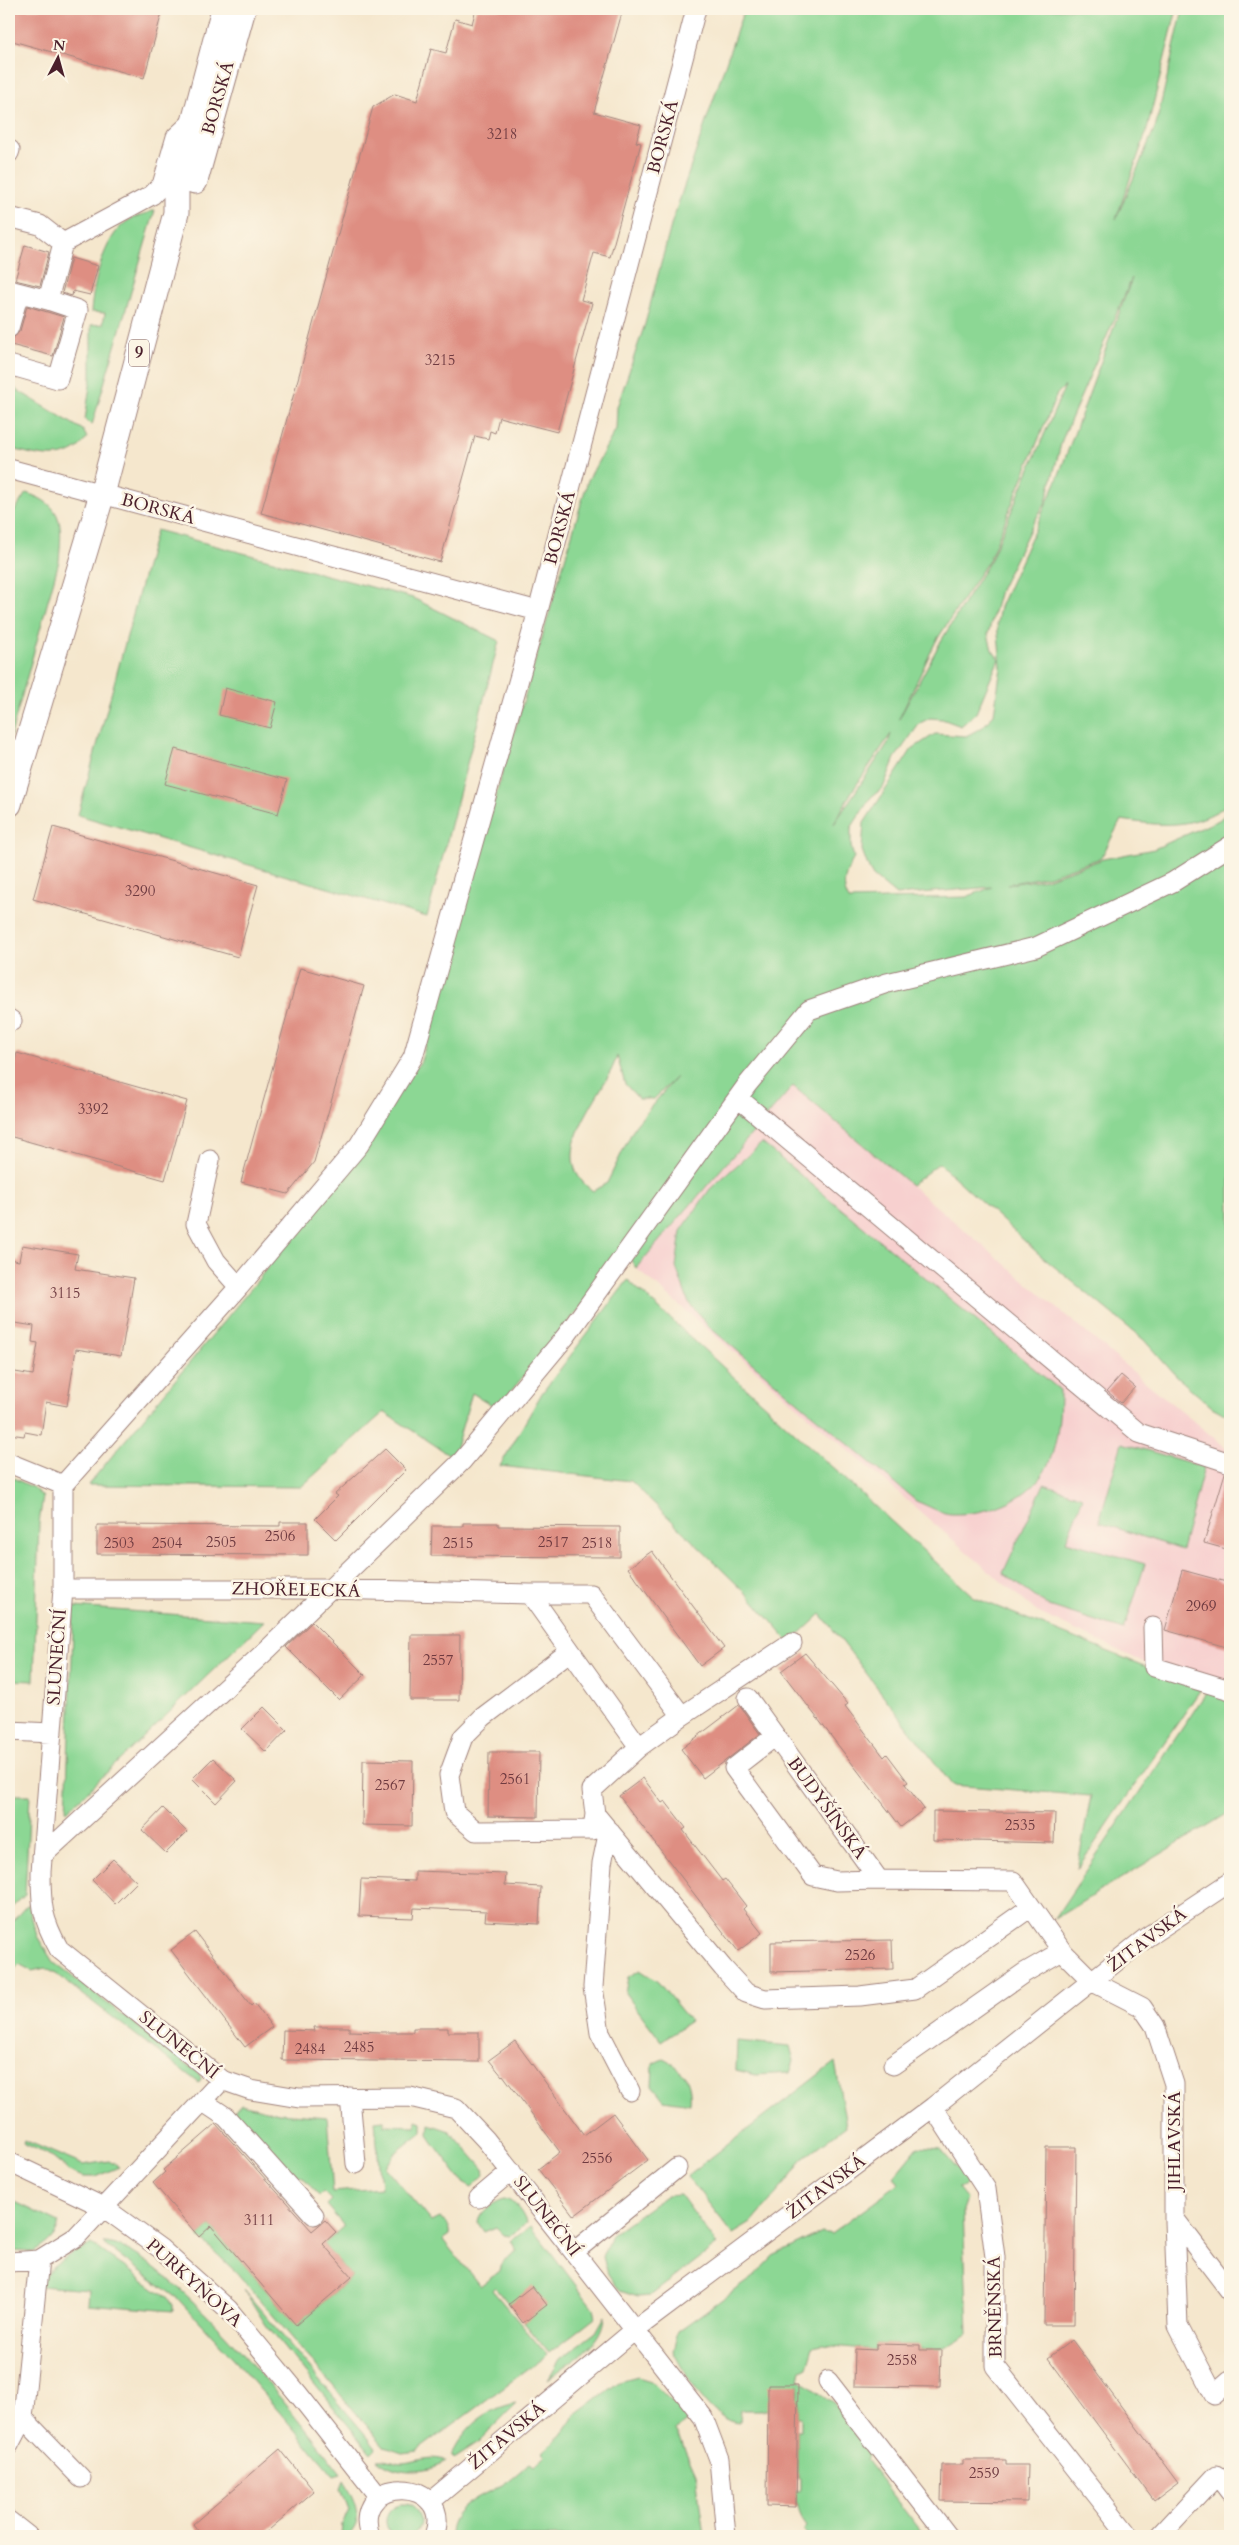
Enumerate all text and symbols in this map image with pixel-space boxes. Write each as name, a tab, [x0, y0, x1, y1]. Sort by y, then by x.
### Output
north arrow	[32, 32, 82, 82]
text: N	[52, 35, 66, 56]
street label: BORSKÁ	[196, 58, 240, 138]
street label: BORSKÁ	[641, 97, 685, 177]
house number: 3218	[487, 124, 517, 144]
road number: 9	[129, 339, 149, 366]
house number: 3215	[425, 350, 455, 370]
street label: BORSKÁ	[118, 487, 198, 531]
street label: BORSKÁ	[538, 488, 582, 568]
house number: 3290	[125, 881, 156, 901]
house number: 3392	[78, 1099, 109, 1119]
house number: 3115	[50, 1283, 80, 1303]
house number: 2506	[265, 1526, 296, 1546]
house number: 2505	[206, 1532, 236, 1552]
house number: 2517	[538, 1532, 569, 1552]
house number: 2503	[104, 1533, 134, 1553]
house number: 2504	[152, 1533, 183, 1553]
house number: 2515	[443, 1533, 473, 1553]
house number: 2518	[582, 1533, 612, 1553]
street label: ZHOŘELECKÁ	[231, 1576, 361, 1604]
house number: 2969	[1186, 1596, 1217, 1616]
street label: SLUNEČNÍ	[41, 1608, 73, 1706]
house number: 2557	[423, 1650, 454, 1670]
street label: BUDYŠÍNSKÁ	[781, 1752, 873, 1864]
house number: 2561	[500, 1769, 530, 1789]
house number: 2567	[375, 1775, 406, 1795]
house number: 2535	[1005, 1815, 1035, 1835]
street label: ŽITAVSKÁ	[1102, 1902, 1192, 1978]
house number: 2526	[845, 1945, 876, 1965]
street label: SLUNEČNÍ	[134, 2005, 224, 2085]
house number: 2485	[344, 2037, 374, 2057]
house number: 2484	[295, 2039, 326, 2059]
street label: JIHLAVSKÁ	[1162, 2091, 1187, 2194]
house number: 2556	[582, 2148, 613, 2168]
street label: ŽITAVSKÁ	[781, 2149, 871, 2225]
street label: SLUNEČNÍ	[507, 2170, 587, 2262]
house number: 3111	[244, 2210, 274, 2230]
street label: PURKYŇOVA	[140, 2233, 248, 2333]
street label: BRNĚNSKÁ	[982, 2256, 1008, 2358]
house number: 2558	[887, 2350, 917, 2370]
street label: ŽITAVSKÁ	[463, 2396, 551, 2476]
house number: 2559	[969, 2463, 1000, 2483]

